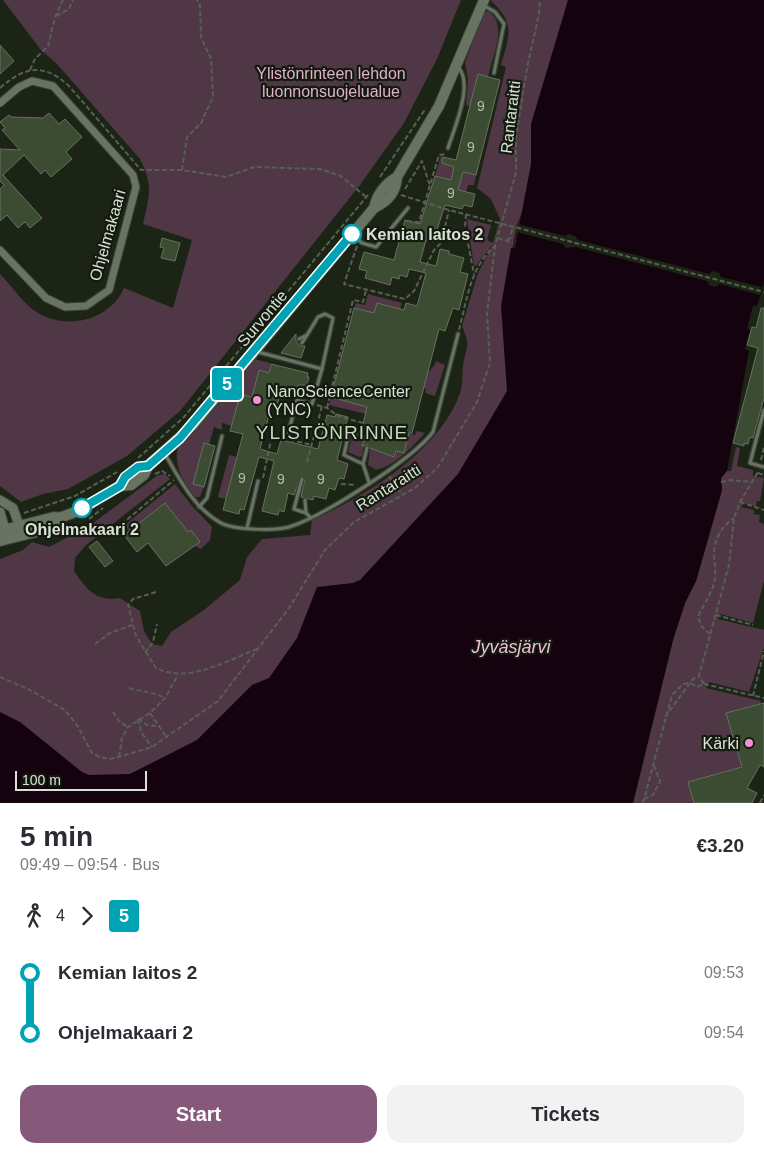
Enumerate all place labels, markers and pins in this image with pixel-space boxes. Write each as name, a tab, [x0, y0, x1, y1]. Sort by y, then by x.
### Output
marker: Kemian laitos 2	[342, 224, 362, 244]
place label: Kemian laitos 2	[366, 226, 483, 243]
place label: NanoScienceCenter (YNC)	[267, 383, 411, 418]
marker: NanoScienceCenter (YNC)	[251, 394, 263, 406]
marker: Ohjelmakaari 2	[72, 498, 92, 518]
place label: Ohjelmakaari 2	[25, 521, 139, 538]
place label: Kärki	[703, 735, 739, 752]
marker: Kärki	[743, 737, 755, 749]

